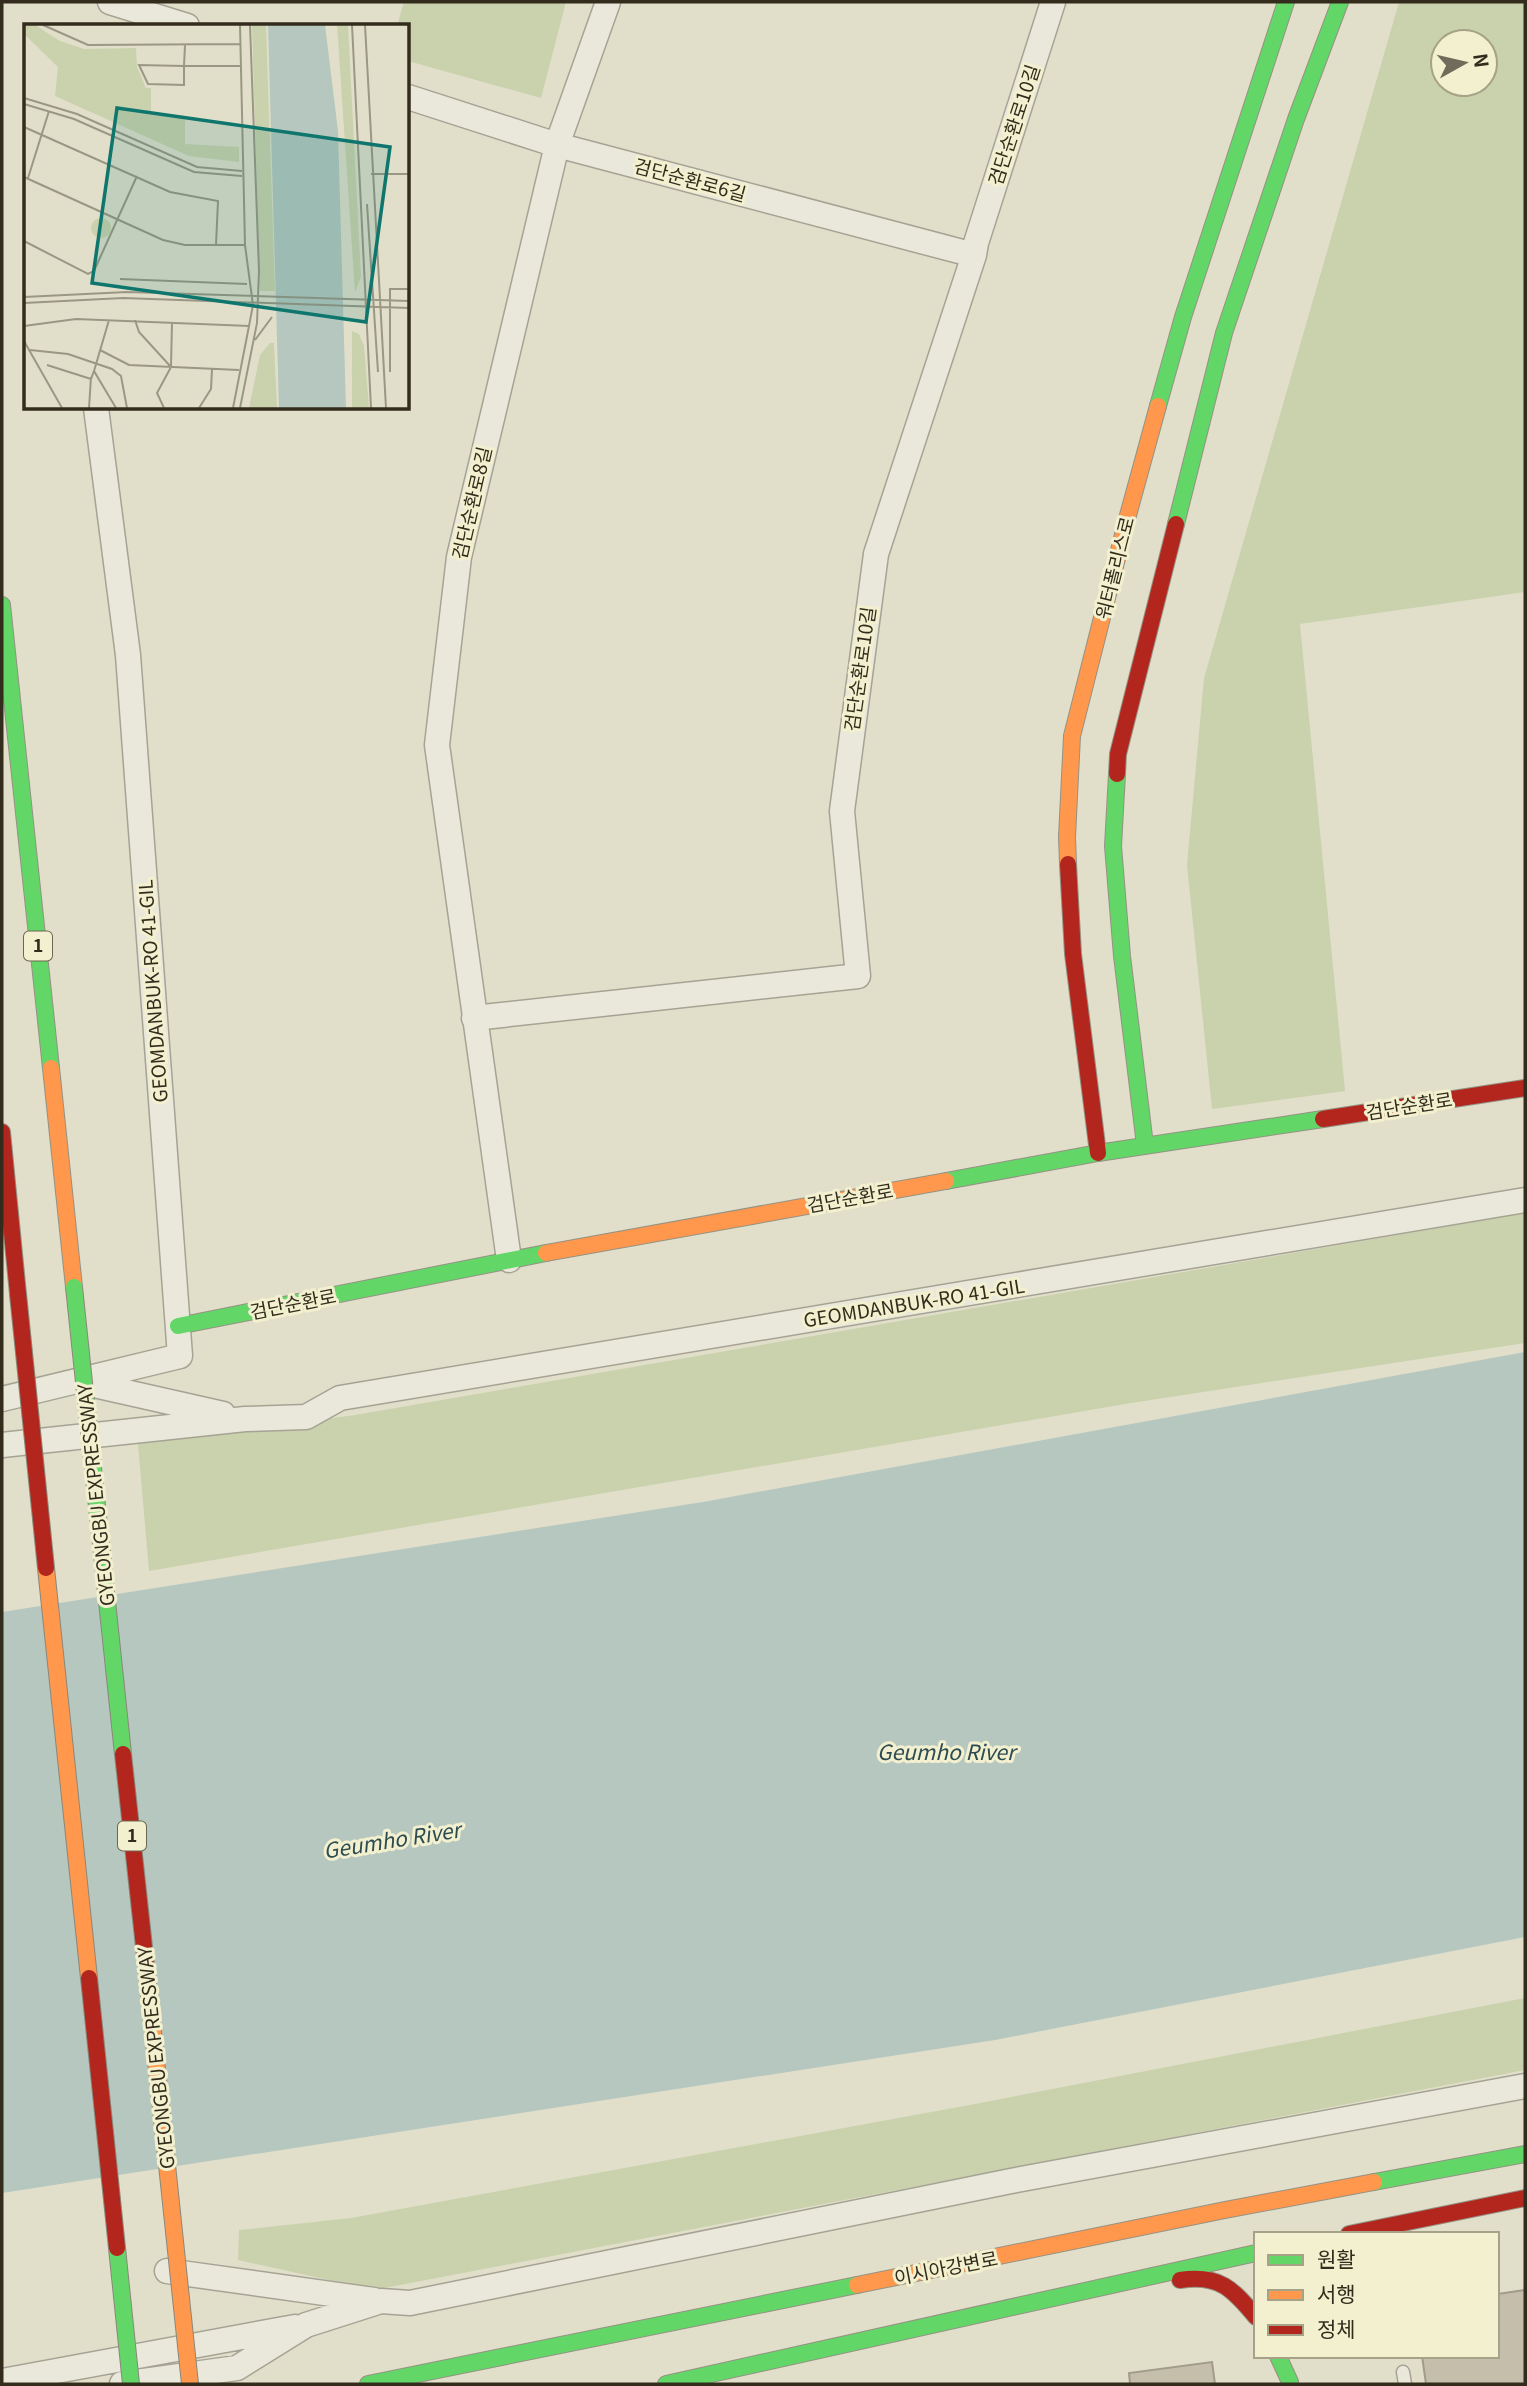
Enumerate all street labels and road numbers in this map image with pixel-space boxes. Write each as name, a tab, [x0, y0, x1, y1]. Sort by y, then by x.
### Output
street label: 검단순환로10길	[980, 60, 1045, 189]
street label: 검단순환로6길	[631, 151, 750, 207]
street label: 검단순환로8길	[444, 443, 497, 562]
street label: 워터폴리스로	[1088, 513, 1139, 622]
street label: 검단순환로10길	[836, 605, 881, 733]
street label: GEOMDANBUK-RO 41-GIL	[130, 879, 173, 1103]
road number: 1	[24, 931, 52, 960]
street label: 검단순환로	[1363, 1084, 1454, 1125]
street label: 검단순환로	[804, 1176, 895, 1217]
street label: GEOMDANBUK-RO 41-GIL	[801, 1271, 1026, 1332]
street label: 검단순환로	[247, 1281, 338, 1324]
street label: GYEONGBU EXPRESSWAY	[69, 1382, 120, 1608]
road number: 1	[118, 1822, 146, 1850]
street label: GYEONGBU EXPRESSWAY	[129, 1945, 180, 2171]
street label: 이시아강변로	[892, 2243, 1000, 2290]

